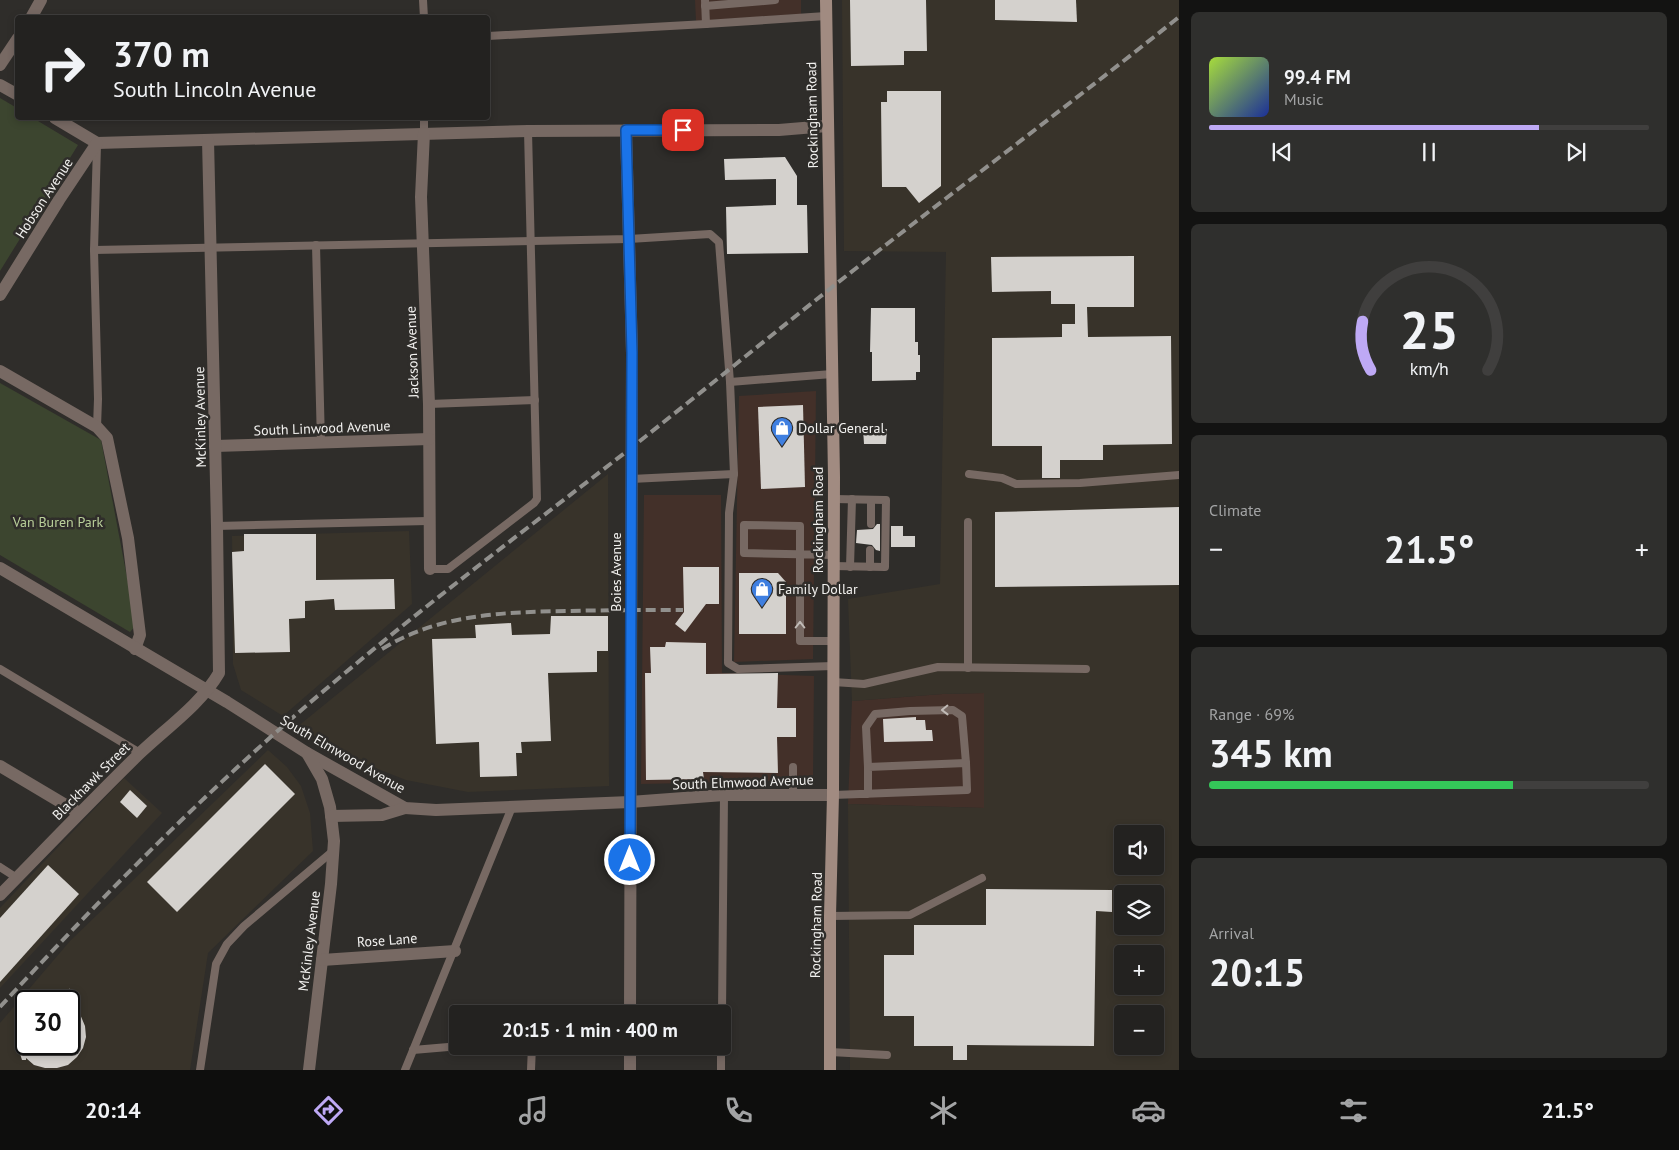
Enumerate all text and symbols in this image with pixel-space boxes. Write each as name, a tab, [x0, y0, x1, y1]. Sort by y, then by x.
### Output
text: 370 m	[113, 31, 210, 77]
icon: right	[30, 35, 95, 100]
street label: Rockingham Road	[802, 62, 822, 168]
text: 99.4 FM	[1284, 65, 1351, 89]
text: South Lincoln Avenue	[113, 75, 317, 103]
text: Music	[1284, 89, 1324, 109]
pin	[662, 109, 704, 151]
icon: arrive	[669, 116, 697, 144]
icon: previous	[1268, 138, 1296, 166]
icon: pause	[1415, 138, 1443, 166]
icon: next	[1562, 138, 1590, 166]
street label: Hobson Avenue	[11, 154, 77, 242]
text: 25	[1400, 296, 1458, 363]
street label: Jackson Avenue	[401, 306, 423, 399]
text: km/h	[1409, 357, 1449, 380]
street label: McKinley Avenue	[190, 366, 210, 468]
shop icon: Dollar General	[770, 416, 794, 447]
street label: South Linwood Avenue	[253, 417, 391, 439]
place label: Dollar General	[798, 419, 885, 437]
street label: Rockingham Road	[809, 467, 827, 573]
text: Climate	[1209, 500, 1261, 520]
park label: Van Buren Park	[12, 513, 103, 531]
text: 21.5°	[1384, 524, 1474, 573]
text: −	[1209, 530, 1223, 567]
text: +	[1635, 530, 1649, 567]
street label: Boies Avenue	[607, 532, 625, 612]
shop icon: Family Dollar	[750, 577, 774, 608]
place label: Family Dollar	[778, 580, 858, 598]
one-way arrow	[795, 621, 805, 628]
text: Range · 69%	[1209, 704, 1294, 724]
one-way arrow	[940, 705, 948, 715]
street label: South Elmwood Avenue	[277, 711, 409, 797]
text: 345 km	[1209, 728, 1333, 777]
street label: Blackhawk Street	[48, 738, 134, 824]
street label: South Elmwood Avenue	[672, 771, 814, 793]
map controls	[1114, 825, 1164, 1055]
button: sound	[1114, 825, 1164, 875]
position arrow	[603, 833, 655, 885]
street label: Rockingham Road	[806, 872, 826, 978]
button: layers	[1114, 885, 1164, 935]
street label: McKinley Avenue	[294, 890, 324, 992]
text: Arrival	[1209, 923, 1254, 943]
street label: Rose Lane	[356, 929, 418, 951]
button: +	[1114, 945, 1164, 995]
text: 20:15	[1209, 947, 1305, 996]
speed limit sign: 30	[15, 990, 80, 1055]
button: −	[1114, 1005, 1164, 1055]
text: 20:15 · 1 min · 400 m	[502, 1018, 678, 1042]
icon: directions	[311, 1093, 346, 1128]
icon: music	[516, 1093, 551, 1128]
icon: phone	[721, 1093, 756, 1128]
icon: climate	[926, 1093, 961, 1128]
icon: car	[1131, 1093, 1166, 1128]
icon: filters	[1336, 1093, 1371, 1128]
text: 20:14	[85, 1096, 141, 1124]
text: 21.5°	[1541, 1096, 1594, 1124]

